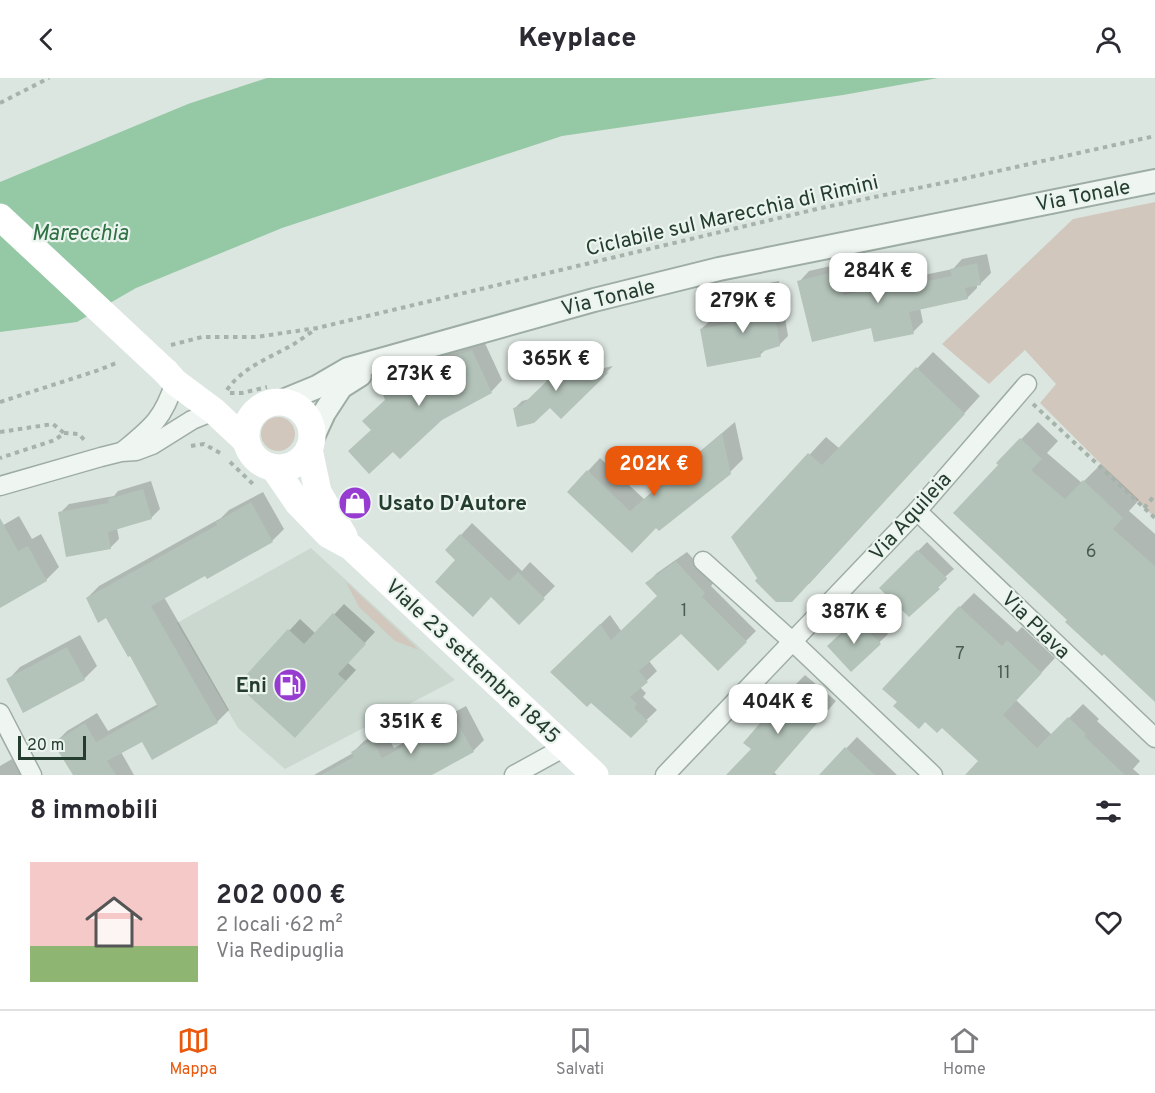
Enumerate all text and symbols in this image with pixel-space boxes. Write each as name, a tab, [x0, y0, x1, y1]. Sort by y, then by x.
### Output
text: Keyplace	[519, 22, 636, 56]
icon: back	[30, 23, 63, 56]
icon: person	[1092, 23, 1125, 56]
street label: Ciclabile sul Marecchia di Rimini	[583, 170, 881, 263]
street label: Via Tonale	[1034, 174, 1133, 219]
water label: Marecchia	[32, 221, 129, 248]
pin: 284K €	[829, 253, 927, 304]
text: 284K €	[843, 259, 913, 285]
street label: Via Tonale	[559, 274, 658, 323]
pin: 279K €	[694, 283, 792, 334]
text: 279K €	[710, 289, 776, 315]
pin: 365K €	[507, 341, 605, 392]
text: 365K €	[522, 347, 590, 373]
pin: 273K €	[370, 356, 468, 407]
text: 273K €	[386, 362, 452, 388]
pin: 202K €	[605, 446, 703, 497]
text: 202K €	[619, 452, 689, 478]
street label: Via Aquileia	[864, 467, 958, 567]
shop icon: Usato D'Autore	[337, 485, 373, 521]
place label: Usato D'Autore	[378, 491, 527, 518]
house number: 6	[1086, 541, 1096, 564]
street label: Viale 23 settembre 1845	[379, 574, 565, 750]
street label: Via Plava	[995, 586, 1075, 666]
pin: 387K €	[805, 594, 903, 645]
house number: 1	[681, 600, 687, 623]
text: 387K €	[821, 600, 887, 626]
house number: 7	[955, 643, 965, 666]
house number: 11	[997, 662, 1011, 685]
fuel station icon: Eni	[272, 667, 308, 703]
place label: Eni	[236, 673, 267, 700]
pin: 404K €	[729, 684, 827, 735]
text: 404K €	[743, 690, 813, 716]
pin: 351K €	[362, 704, 460, 755]
text: 351K €	[379, 710, 443, 736]
scale bar	[18, 733, 86, 760]
text: 20 m	[27, 736, 64, 756]
text: 8 immobili	[30, 795, 158, 828]
icon: filters	[1092, 795, 1125, 828]
text: 202 000 €	[216, 880, 346, 913]
icon: home	[78, 886, 150, 958]
icon: heart	[1092, 906, 1125, 939]
text: 2 locali · 62 m²	[216, 913, 343, 939]
text: Via Redipuglia	[216, 939, 344, 965]
tab: Mappa	[169, 1024, 217, 1080]
tab: Salvati	[556, 1024, 604, 1080]
tab: Home	[943, 1024, 986, 1080]

